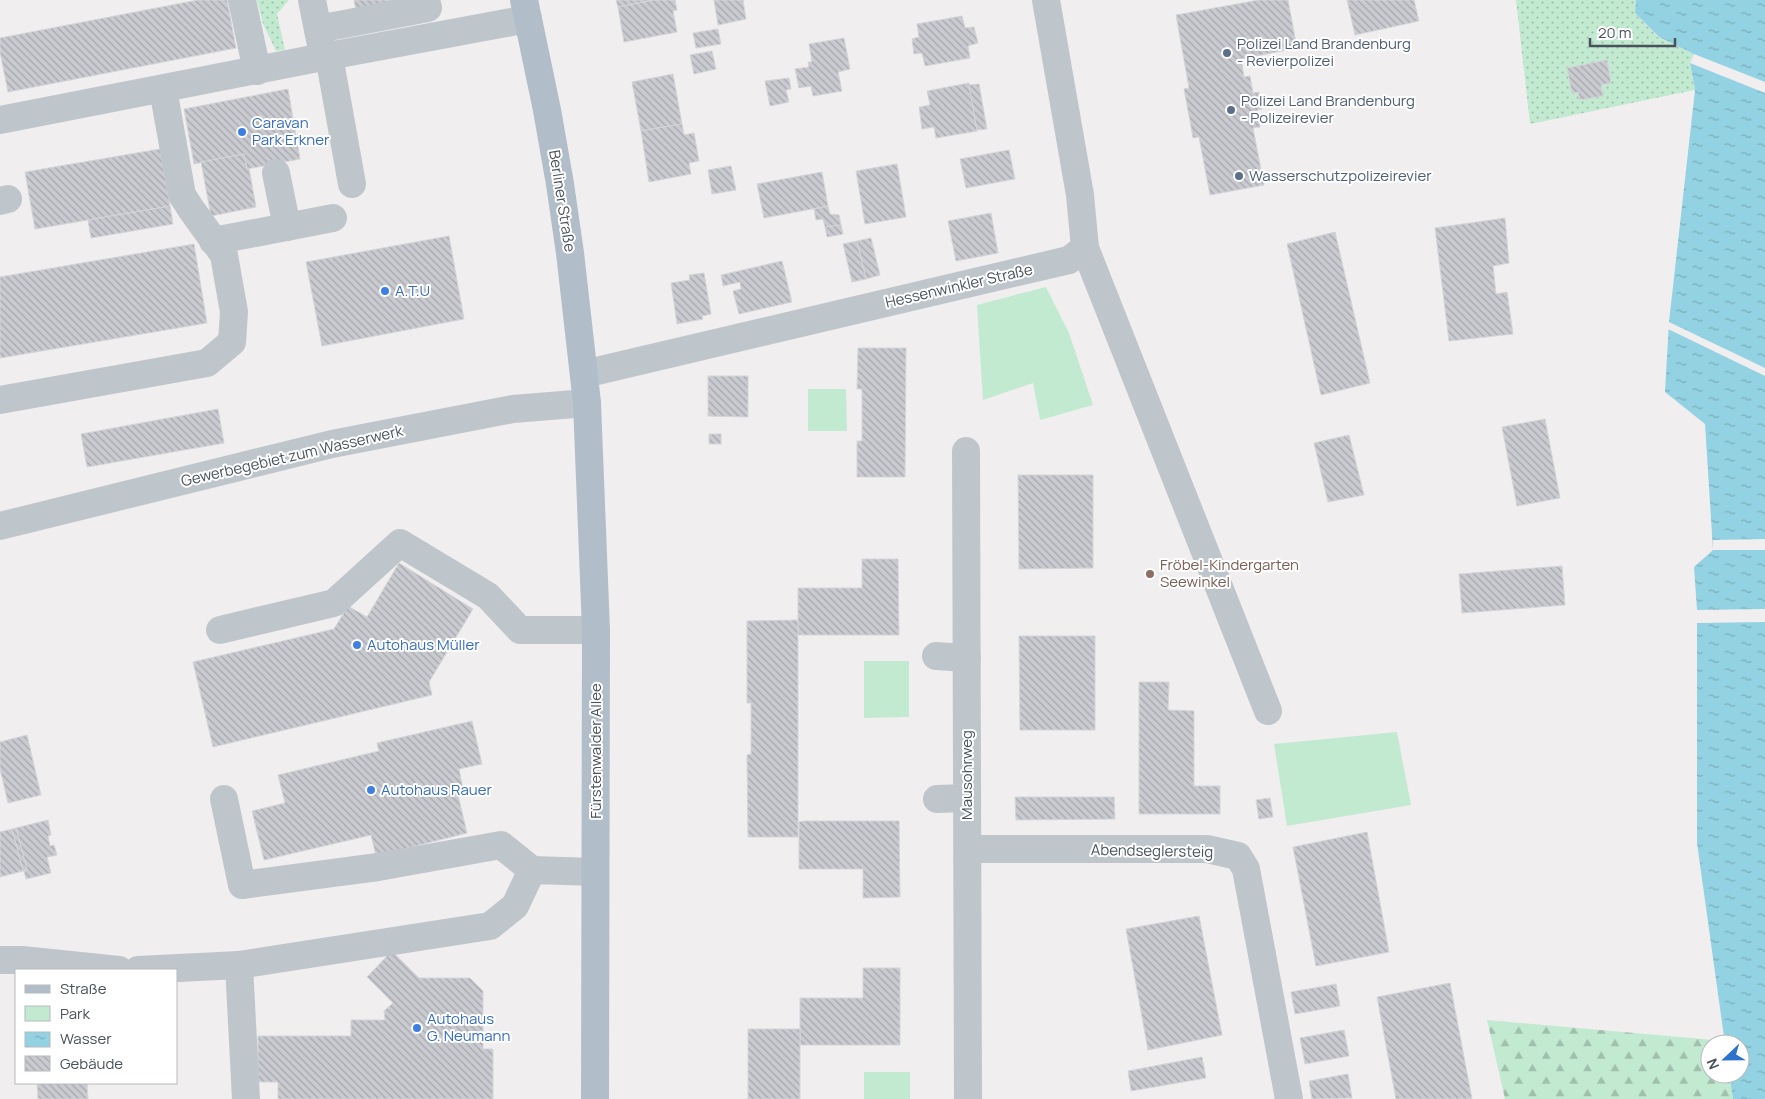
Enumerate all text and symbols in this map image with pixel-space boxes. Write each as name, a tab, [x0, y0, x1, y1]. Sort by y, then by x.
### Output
scale bar	[1590, 15, 1675, 47]
text: 20 m	[1598, 22, 1631, 43]
place label: Polizei Land Brandenburg - Revierpolizei	[1237, 33, 1411, 71]
marker: Polizei Land Brandenburg - Revierpolizei	[1221, 47, 1233, 59]
place label: Polizei Land Brandenburg - Polizeirevier	[1241, 90, 1415, 128]
marker: Polizei Land Brandenburg - Polizeirevier	[1225, 104, 1237, 116]
place label: Caravan Park Erkner	[252, 112, 330, 150]
marker: Caravan Park Erkner	[236, 126, 248, 138]
street label: Berliner Straße	[544, 148, 581, 254]
place label: Wasserschutzpolizeirevier	[1249, 165, 1432, 186]
marker: Wasserschutzpolizeirevier	[1233, 170, 1245, 182]
street label: Hessenwinkler Straße	[883, 258, 1035, 313]
place label: A.T.U	[395, 280, 430, 301]
marker: A.T.U	[379, 285, 391, 297]
street label: Gewerbegebiet zum Wasserwerk	[179, 420, 405, 491]
place label: Fröbel-Kindergarten Seewinkel	[1160, 554, 1299, 592]
marker: Fröbel-Kindergarten Seewinkel	[1144, 568, 1156, 580]
place label: Autohaus Müller	[367, 634, 480, 655]
marker: Autohaus Müller	[351, 639, 363, 651]
street label: Fürstenwalder Allee	[585, 683, 606, 819]
street label: Mausohrweg	[956, 730, 977, 820]
place label: Autohaus Rauer	[381, 779, 492, 800]
marker: Autohaus Rauer	[365, 784, 377, 796]
street label: Abendseglersteig	[1091, 839, 1213, 862]
legend	[15, 969, 178, 1084]
text: Straße	[60, 978, 107, 999]
text: Park	[60, 1003, 90, 1024]
place label: Autohaus G. Neumann	[427, 1008, 511, 1046]
marker: Autohaus G. Neumann	[411, 1022, 423, 1034]
text: Wasser	[60, 1028, 112, 1049]
north arrow	[1700, 1034, 1750, 1084]
text: Gebäude	[60, 1053, 123, 1074]
text: N	[1702, 1056, 1723, 1072]

